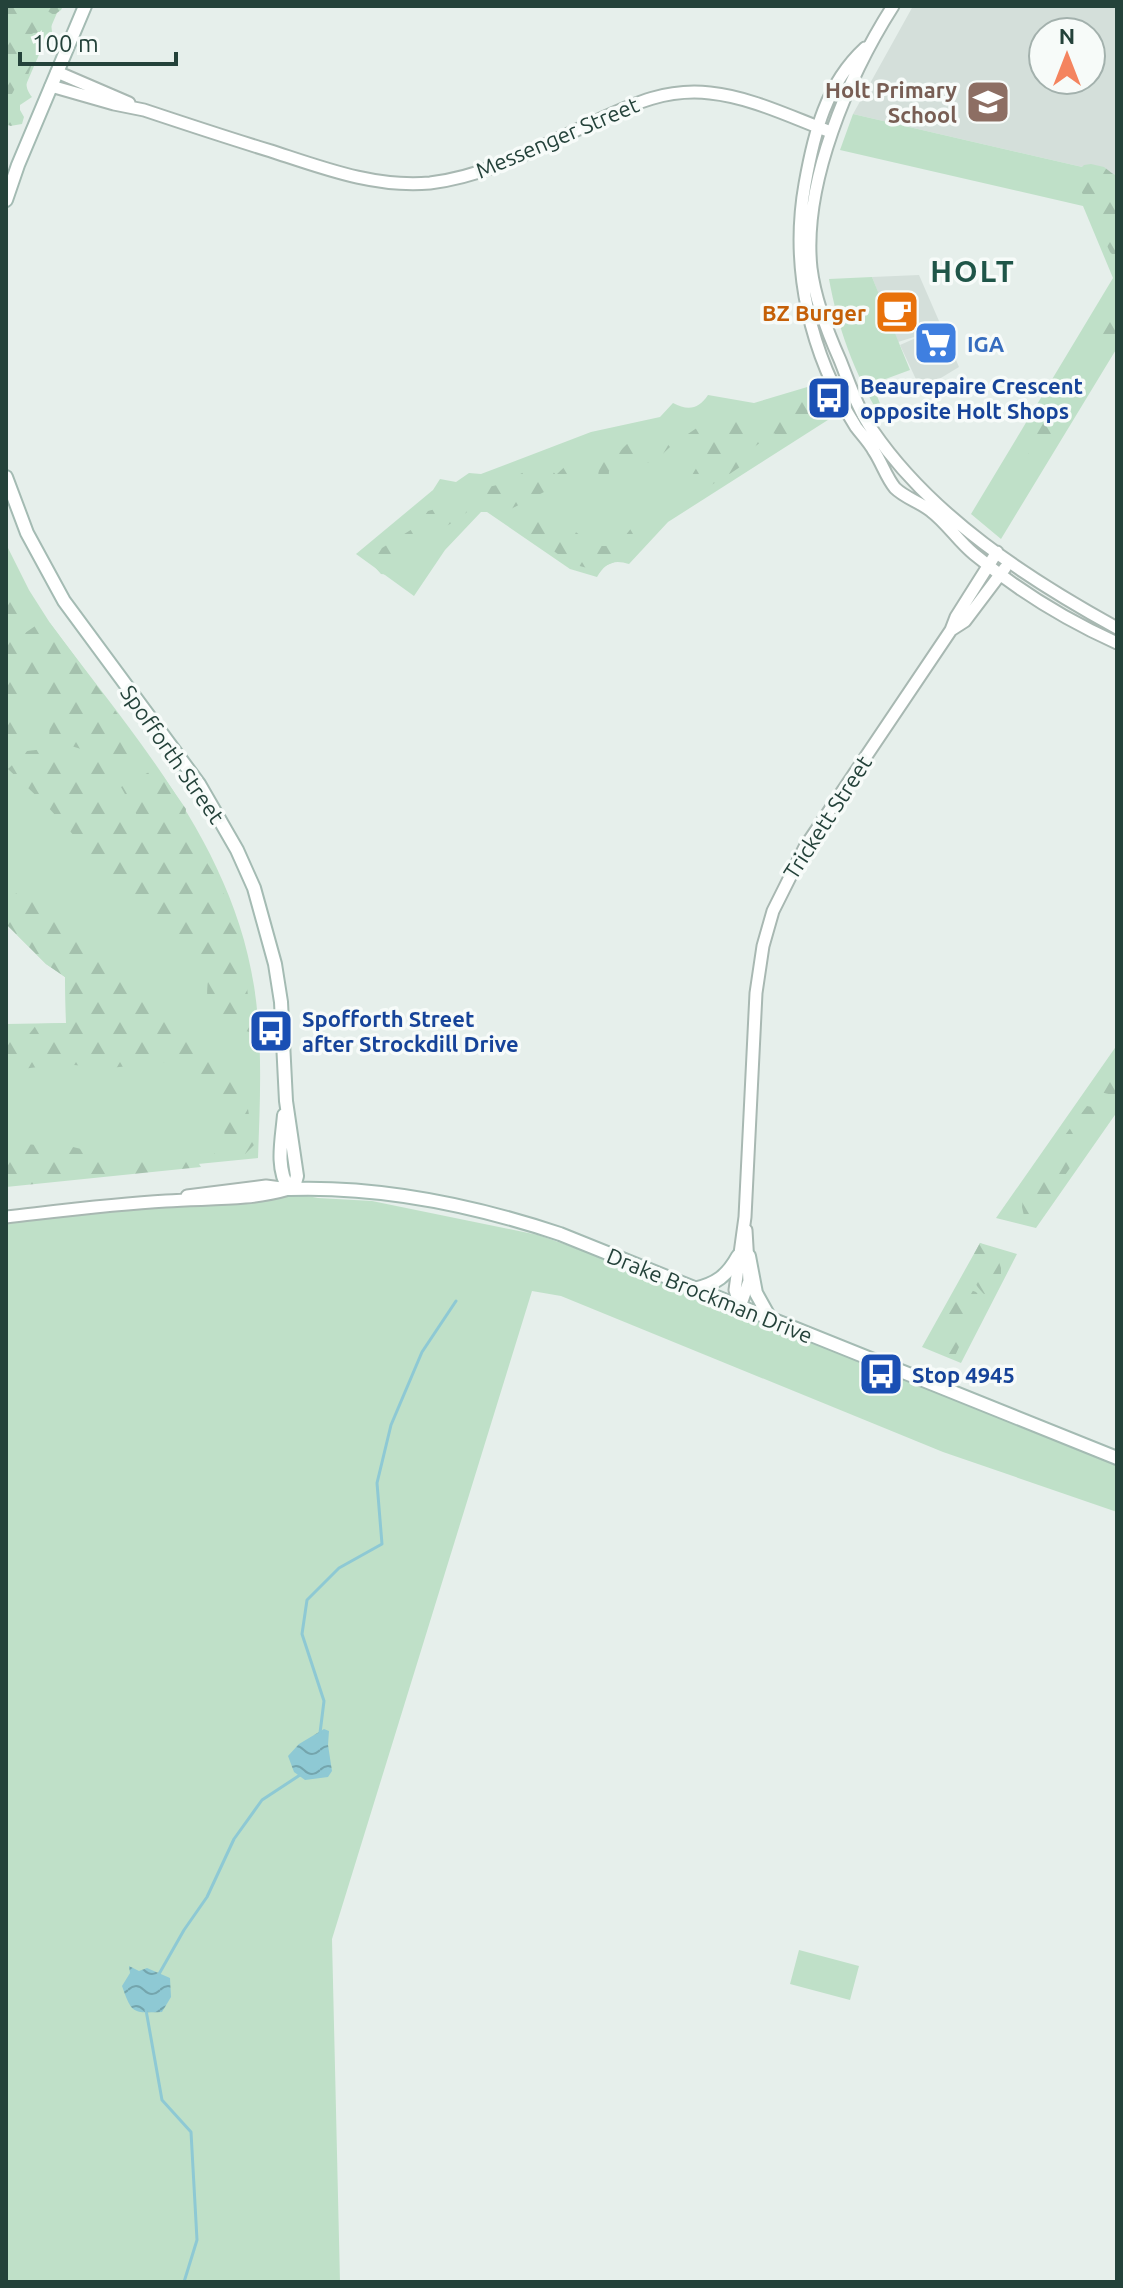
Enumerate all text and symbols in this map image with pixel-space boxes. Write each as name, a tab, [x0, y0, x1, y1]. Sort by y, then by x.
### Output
scale bar	[20, 16, 176, 66]
north arrow	[1027, 16, 1107, 96]
text: N	[1059, 23, 1075, 48]
text: 100 m	[32, 30, 99, 57]
place label: Holt Primary School	[825, 77, 957, 127]
school or university icon: Holt Primary School	[964, 78, 1012, 126]
street label: Messenger Street	[472, 91, 643, 183]
district label: HOLT	[930, 254, 1016, 288]
cafe icon: BZ Burger	[873, 288, 921, 336]
place label: BZ Burger	[762, 300, 866, 325]
supermarket icon: IGA	[912, 319, 960, 367]
place label: IGA	[967, 331, 1005, 356]
place label: Beaurepaire Crescent opposite Holt Shops	[860, 373, 1083, 423]
bus stop icon: Beaurepaire Crescent opposite Holt Shops	[805, 374, 853, 422]
street label: Spofforth Street	[116, 680, 230, 828]
street label: Trickett Street	[778, 750, 876, 883]
place label: Spofforth Street after Strockdill Drive	[302, 1006, 519, 1056]
bus stop icon: Spofforth Street after Strockdill Drive	[247, 1007, 295, 1055]
street label: Drake Brockman Drive	[604, 1242, 816, 1348]
bus stop icon: Stop 4945	[857, 1350, 905, 1398]
place label: Stop 4945	[912, 1362, 1015, 1387]

